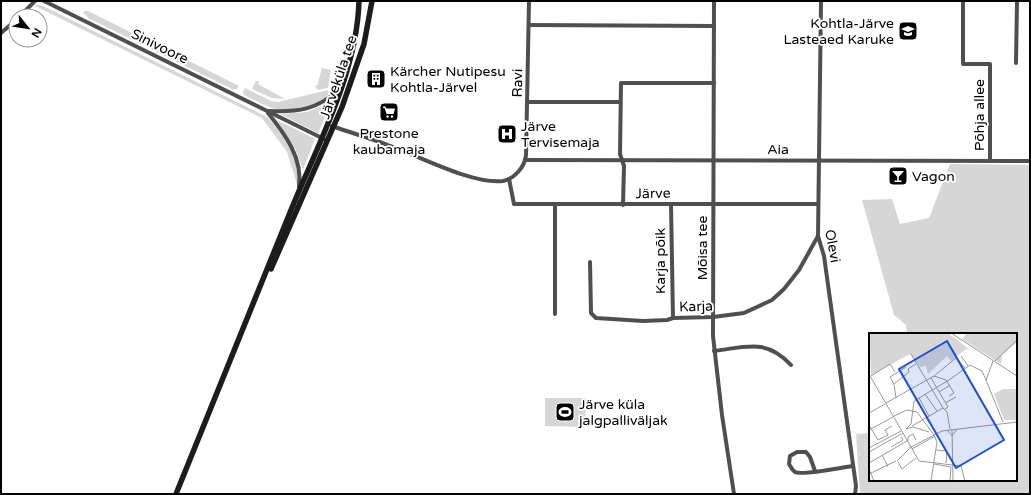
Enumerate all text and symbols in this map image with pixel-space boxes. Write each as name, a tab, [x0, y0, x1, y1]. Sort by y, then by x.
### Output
north arrow	[8, 8, 48, 48]
place label: Kohtla-Järve Lasteaed Karuke	[783, 15, 894, 48]
school or university icon: Kohtla-Järve Lasteaed Karuke	[897, 20, 919, 42]
street label: Sinivoore	[128, 25, 191, 68]
text: N	[28, 26, 44, 40]
street label: Järveküla tee	[316, 33, 361, 121]
place label: Kärcher Nutipesu Kohtla-Järvel	[390, 63, 506, 96]
building icon: Kärcher Nutipesu Kohtla-Järvel	[365, 68, 387, 90]
street label: Ravi	[509, 69, 526, 97]
street label: Põhja allee	[971, 79, 988, 151]
supermarket icon: Prestone kaubamaja	[378, 101, 400, 123]
place label: Järve Tervisemaja	[521, 118, 600, 151]
hospital icon: Järve Tervisemaja	[496, 123, 518, 145]
place label: Prestone kaubamaja	[353, 125, 425, 158]
street label: Aia	[767, 141, 789, 158]
bar icon: Vagon	[887, 165, 909, 187]
place label: Vagon	[912, 168, 955, 185]
street label: Järve	[635, 185, 671, 202]
street label: Mõisa tee	[694, 216, 711, 280]
street label: Karja põik	[652, 228, 669, 294]
street label: Olevi	[821, 228, 844, 264]
street label: Karja	[679, 297, 713, 316]
inset map	[869, 333, 1017, 481]
place label: Järve küla jalgpalliväljak	[578, 396, 668, 429]
sports icon: Järve küla jalgpalliväljak	[554, 401, 576, 423]

